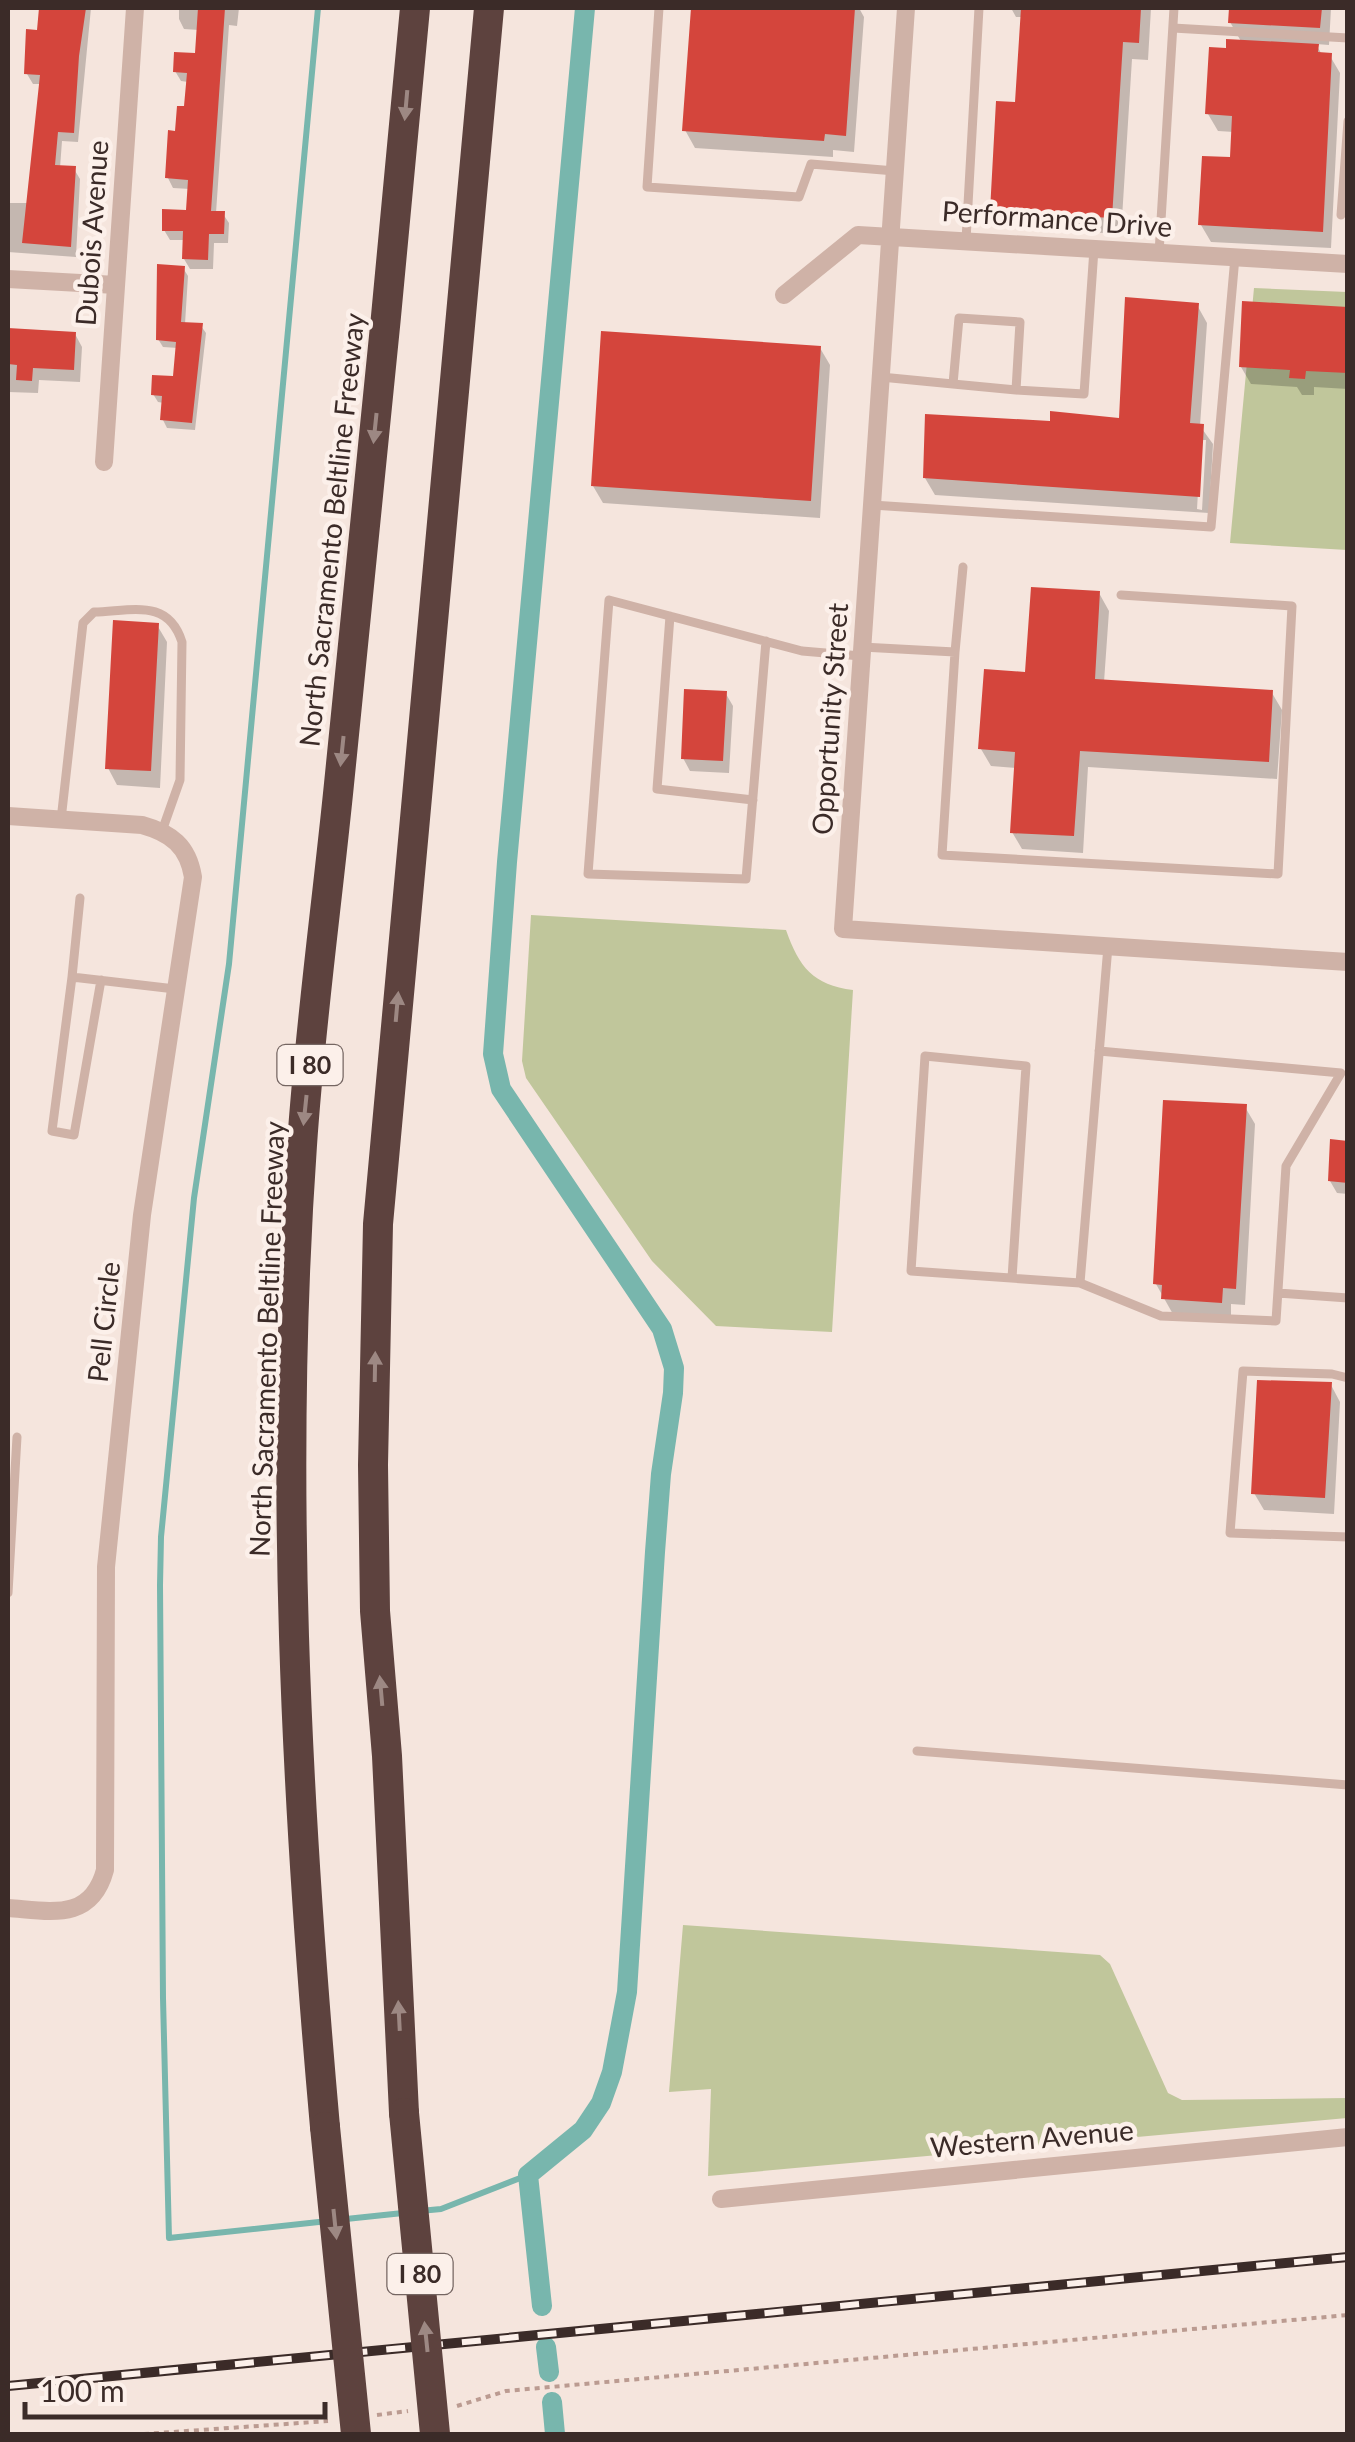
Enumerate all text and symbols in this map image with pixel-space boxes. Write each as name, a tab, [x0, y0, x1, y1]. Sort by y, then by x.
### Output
one-way arrow	[398, 89, 414, 121]
street label: Dubois Avenue	[68, 139, 114, 327]
street label: Performance Drive	[941, 193, 1173, 243]
street label: North Sacramento Beltline Freeway	[291, 311, 371, 748]
one-way arrow	[367, 413, 383, 445]
street label: Opportunity Street	[804, 602, 854, 836]
one-way arrow	[334, 736, 350, 768]
one-way arrow	[390, 991, 406, 1023]
road number: I 80	[278, 1045, 342, 1085]
one-way arrow	[297, 1094, 313, 1126]
street label: North Sacramento Beltline Freeway	[241, 1120, 291, 1557]
street label: Pell Circle	[80, 1260, 126, 1384]
one-way arrow	[367, 1350, 383, 1382]
one-way arrow	[373, 1675, 389, 1707]
one-way arrow	[391, 1999, 407, 2031]
street label: Western Avenue	[929, 2112, 1135, 2164]
one-way arrow	[327, 2208, 343, 2240]
road number: I 80	[388, 2254, 452, 2294]
one-way arrow	[417, 2321, 433, 2353]
scale bar	[25, 2357, 325, 2419]
text: 100 m	[40, 2372, 125, 2408]

